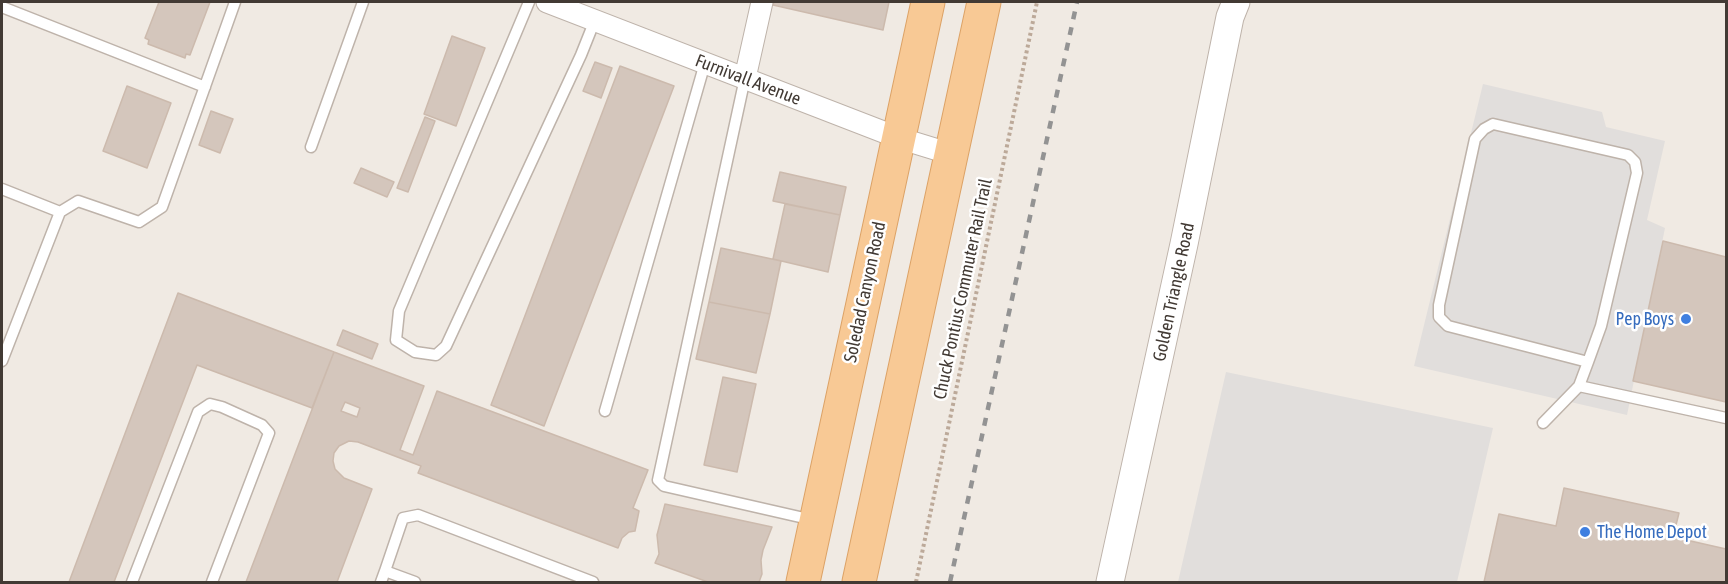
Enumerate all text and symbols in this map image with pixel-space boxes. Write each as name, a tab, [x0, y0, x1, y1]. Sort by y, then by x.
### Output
street label: Furnivall Avenue	[692, 50, 804, 110]
street label: Chuck Pontius Commuter Rail Trail	[929, 177, 997, 401]
street label: Soledad Canyon Road	[840, 220, 890, 364]
street label: Golden Triangle Road	[1149, 221, 1199, 363]
place label: Pep Boys	[1616, 308, 1674, 330]
marker: Pep Boys	[1679, 312, 1693, 326]
place label: The Home Depot	[1597, 521, 1707, 543]
marker: The Home Depot	[1578, 525, 1592, 539]

